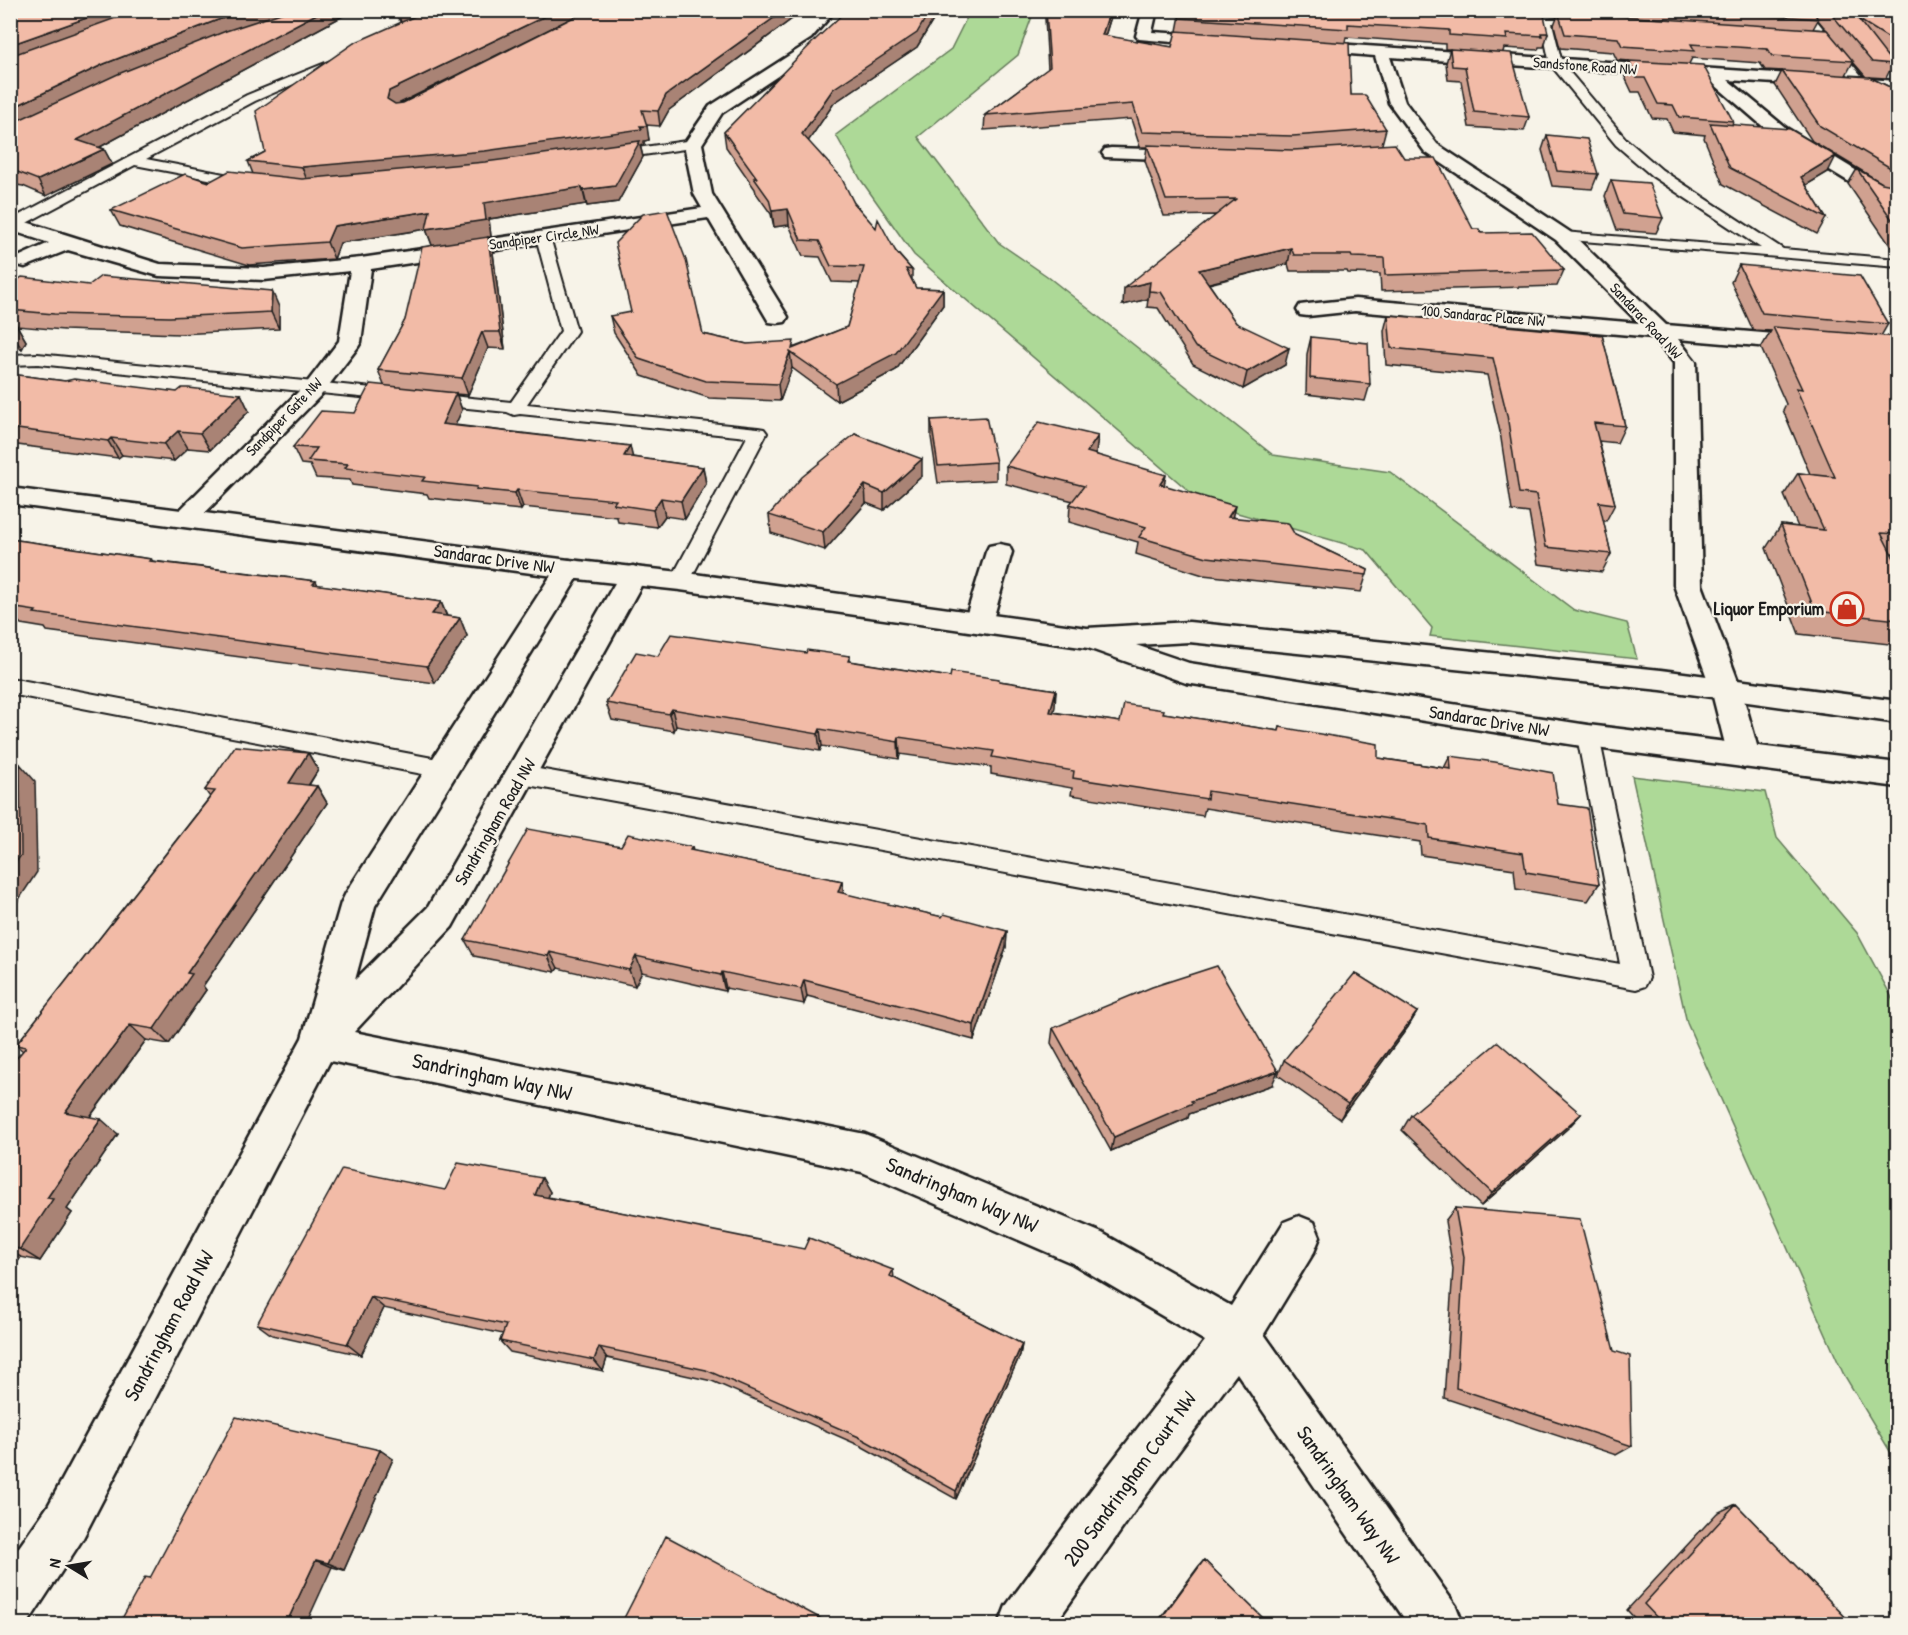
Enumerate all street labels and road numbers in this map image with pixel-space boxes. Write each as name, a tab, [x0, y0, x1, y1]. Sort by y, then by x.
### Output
street label: Sandstone Road NW	[1533, 51, 1638, 80]
street label: Sandpiper Circle NW	[488, 218, 601, 255]
street label: Sandarac Road NW	[1605, 278, 1688, 364]
street label: 100 Sandarac Place NW	[1420, 300, 1547, 331]
street label: Sandpiper Gate NW	[241, 372, 327, 461]
street label: Sandarac Drive NW	[432, 538, 556, 579]
street label: Sandarac Drive NW	[1427, 699, 1551, 742]
street label: Sandringham Road NW	[448, 754, 541, 890]
street label: Sandringham Way NW	[410, 1045, 575, 1108]
street label: Sandringham Way NW	[882, 1149, 1043, 1240]
street label: Sandringham Road NW	[117, 1245, 221, 1406]
street label: 200 Sandringham Court NW	[1056, 1385, 1203, 1572]
street label: Sandringham Way NW	[1290, 1420, 1407, 1570]

